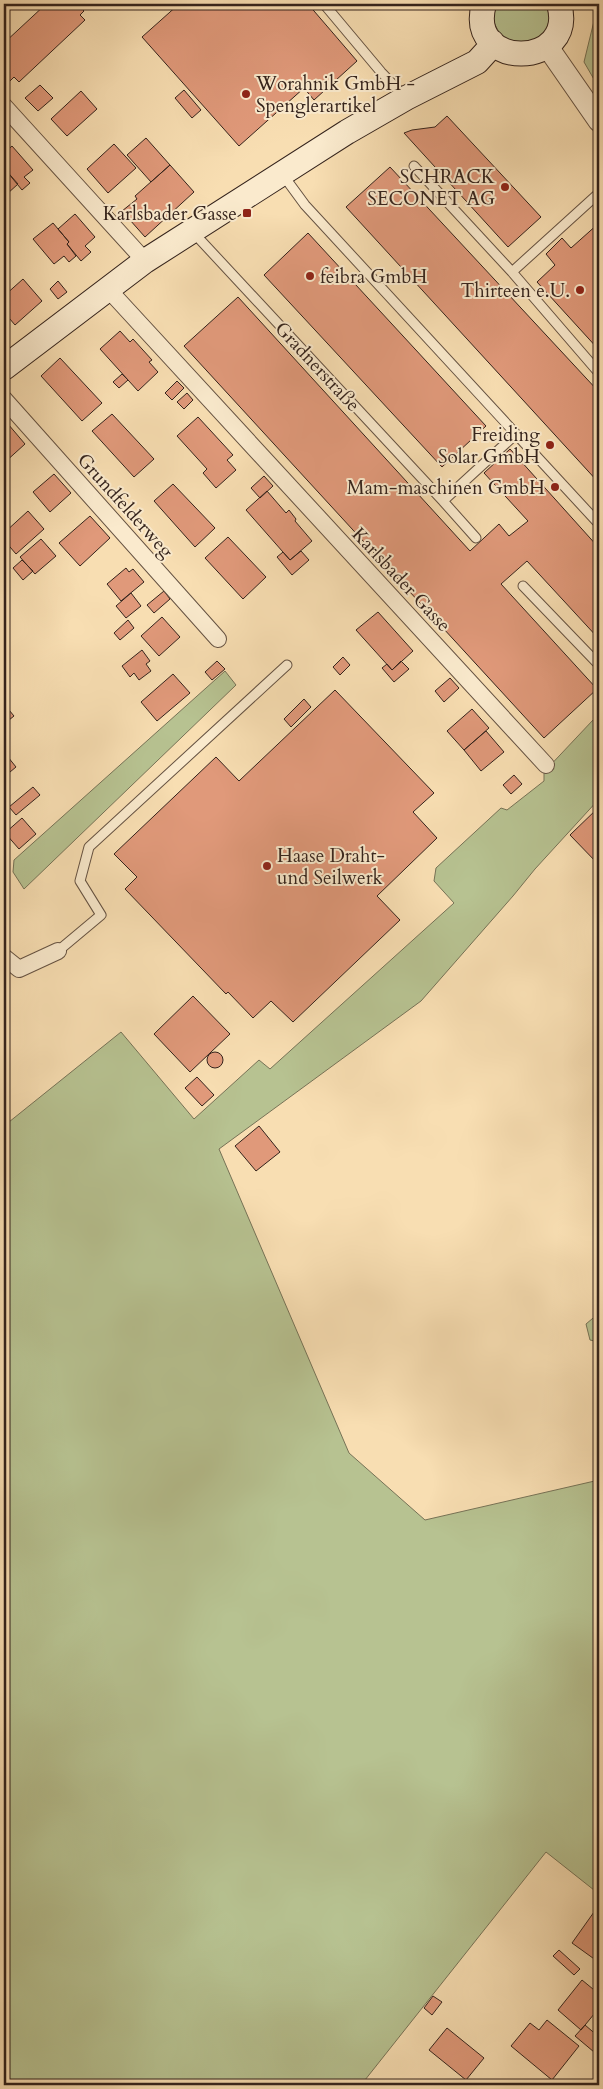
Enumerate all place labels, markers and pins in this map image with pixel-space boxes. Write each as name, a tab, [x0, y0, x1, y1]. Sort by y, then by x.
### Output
place label: Worahnik GmbH - Spenglerartikel	[255, 71, 415, 119]
marker: Worahnik GmbH - Spenglerartikel	[240, 88, 252, 100]
place label: SCHRACK SECONET AG	[367, 164, 496, 212]
marker: SCHRACK SECONET AG	[499, 181, 511, 193]
place label: Karlsbader Gasse	[103, 201, 237, 227]
marker: Karlsbader Gasse	[241, 207, 253, 219]
place label: feibra GmbH	[320, 264, 428, 290]
marker: feibra GmbH	[304, 270, 316, 282]
place label: Thirteen e.U.	[460, 278, 570, 304]
marker: Thirteen e.U.	[574, 284, 586, 296]
place label: Freiding Solar GmbH	[438, 422, 540, 470]
marker: Freiding Solar GmbH	[544, 439, 556, 451]
place label: Mam-maschinen GmbH	[347, 475, 545, 501]
marker: Mam-maschinen GmbH	[549, 481, 561, 493]
place label: Haase Draht- und Seilwerk	[277, 843, 385, 891]
marker: Haase Draht- und Seilwerk	[261, 860, 273, 872]

